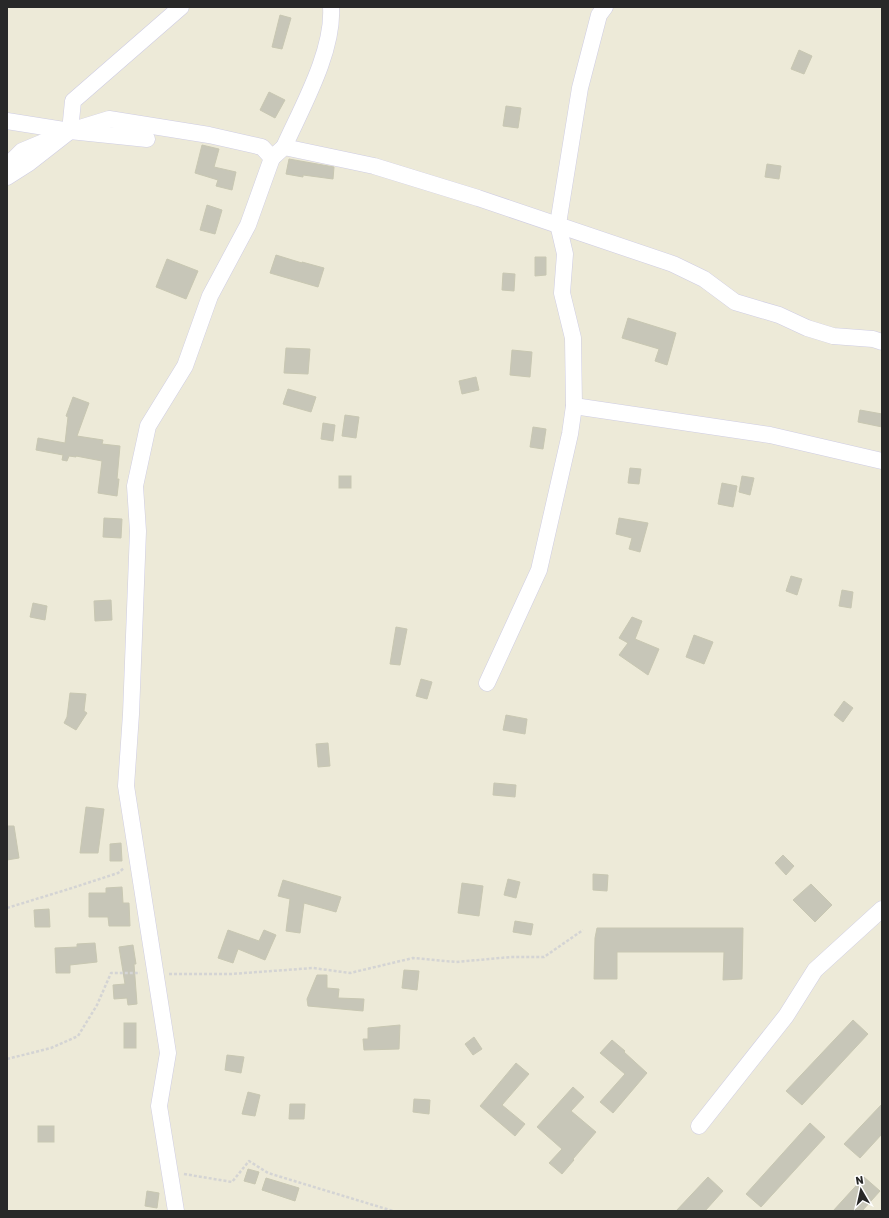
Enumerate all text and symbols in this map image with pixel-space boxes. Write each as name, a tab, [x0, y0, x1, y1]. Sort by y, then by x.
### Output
north arrow	[841, 1170, 881, 1210]
text: N	[855, 1174, 865, 1188]

